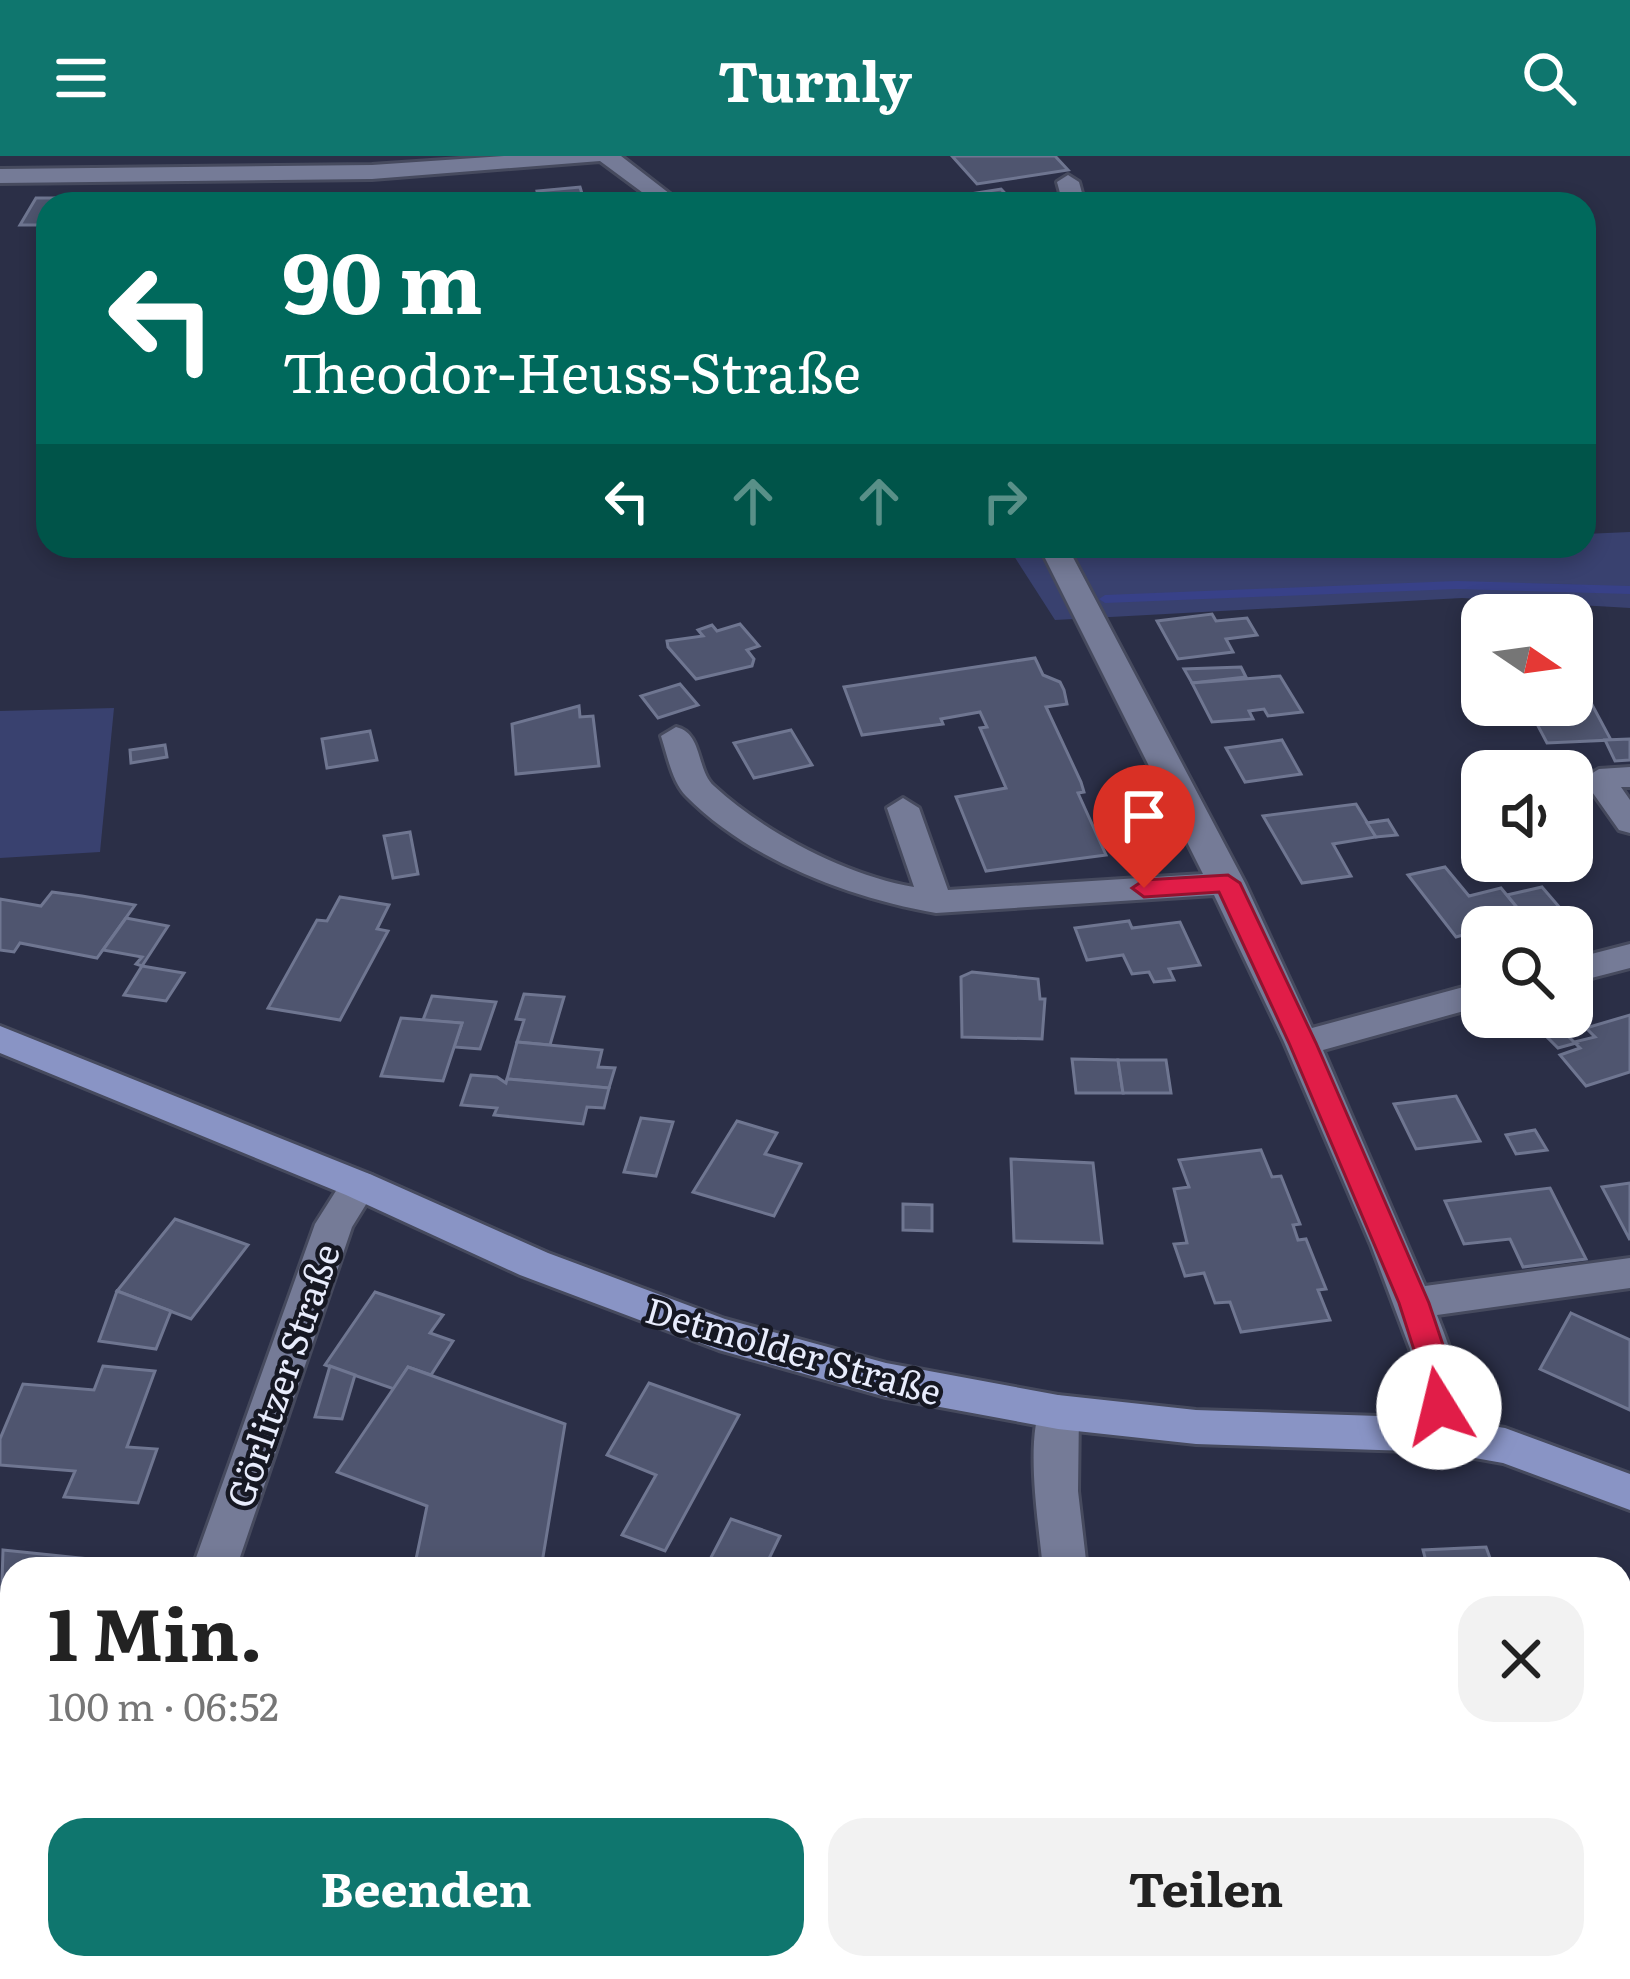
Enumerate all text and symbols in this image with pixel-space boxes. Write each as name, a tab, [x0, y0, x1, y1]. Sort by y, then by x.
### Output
text: Turnly	[718, 38, 912, 119]
icon: menu	[48, 45, 114, 111]
icon: search	[1516, 45, 1582, 111]
text: 90 m	[282, 215, 483, 340]
icon: left	[84, 240, 240, 396]
text: Theodor-Heuss-Straße	[282, 329, 861, 410]
icon: left	[594, 468, 660, 534]
icon: ahead	[720, 468, 786, 534]
icon: ahead	[846, 468, 912, 534]
icon: right	[972, 468, 1038, 534]
north arrow	[1461, 594, 1593, 726]
map controls	[1461, 594, 1593, 1038]
button: sound	[1461, 750, 1593, 882]
pin	[1093, 765, 1195, 888]
icon: arrive	[1111, 783, 1177, 849]
button: search	[1461, 906, 1593, 1038]
street label: Görlitzer Straße	[211, 1236, 351, 1514]
street label: Detmolder Straße	[640, 1281, 948, 1417]
position arrow	[1376, 1344, 1502, 1470]
text: 1 Min.	[48, 1576, 263, 1683]
button: close	[1458, 1596, 1584, 1722]
text: 100 m · 06:52	[48, 1675, 279, 1733]
button: Beenden	[48, 1818, 804, 1956]
button: Teilen	[828, 1818, 1584, 1956]

